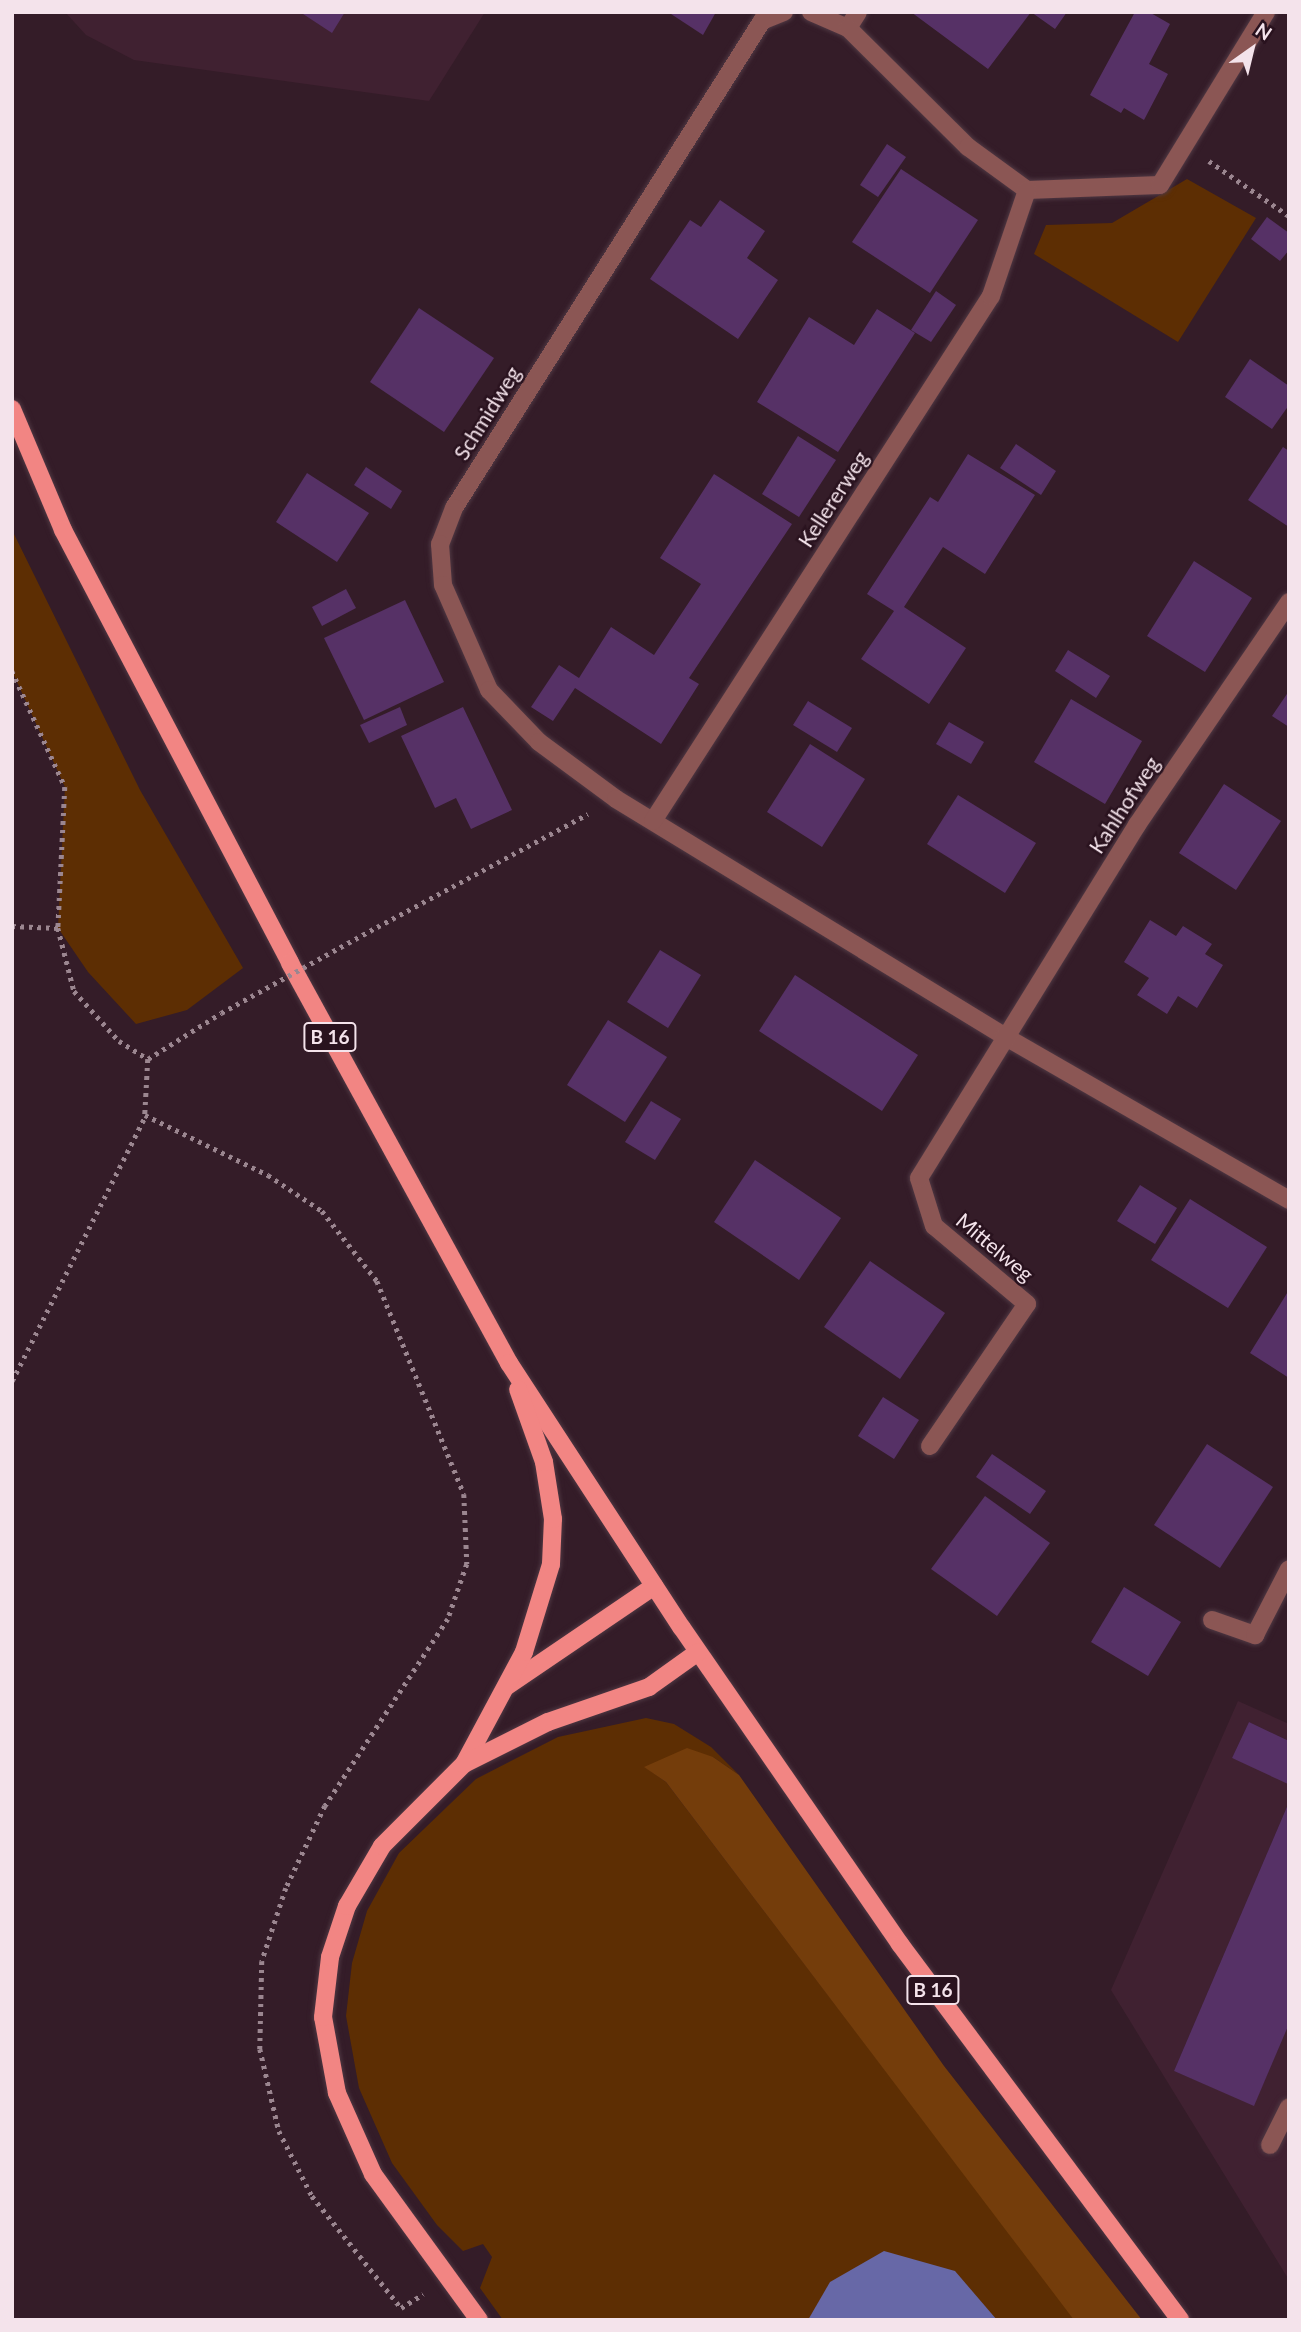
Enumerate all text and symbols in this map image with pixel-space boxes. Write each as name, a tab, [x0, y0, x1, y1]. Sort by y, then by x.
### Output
north arrow	[1217, 14, 1287, 84]
text: N	[1252, 18, 1277, 45]
street label: Schmidweg	[448, 362, 526, 464]
street label: Kellererweg	[793, 446, 873, 552]
street label: Kahlhofweg	[1083, 752, 1165, 858]
road number: B 16	[302, 1021, 358, 1052]
street label: Mittelweg	[951, 1207, 1039, 1287]
road number: B 16	[905, 1974, 961, 2006]

